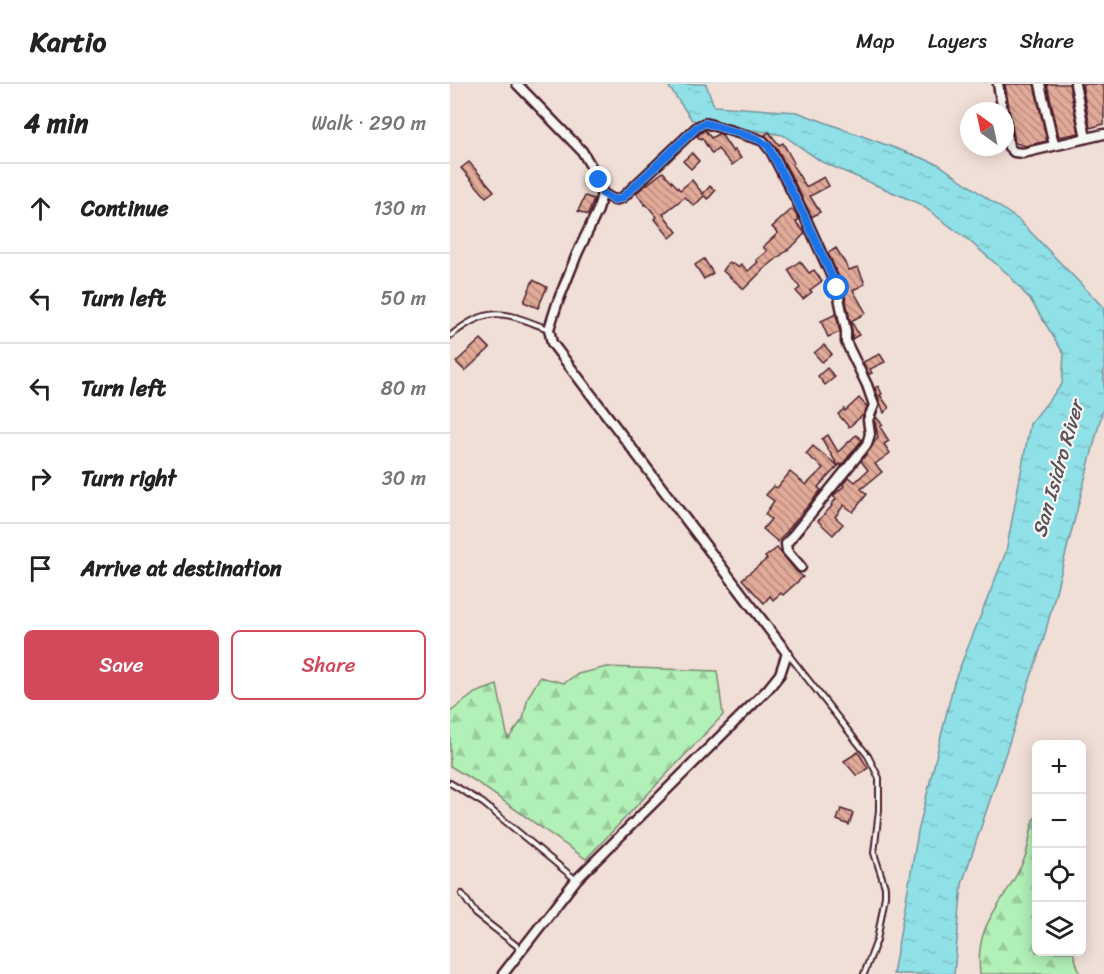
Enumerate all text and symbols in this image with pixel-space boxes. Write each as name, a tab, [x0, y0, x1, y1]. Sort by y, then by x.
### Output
text: Kartio	[30, 17, 106, 66]
text: Map	[856, 22, 895, 60]
text: Layers	[928, 22, 987, 60]
text: Share	[1020, 22, 1074, 60]
text: 4 min	[24, 100, 88, 146]
north arrow	[960, 102, 1014, 156]
text: Walk · 290 m	[311, 106, 426, 141]
route end	[585, 166, 611, 192]
text: Continue	[81, 189, 169, 228]
text: 130 m	[373, 191, 426, 226]
icon: ahead	[24, 192, 57, 225]
route start	[823, 274, 849, 300]
text: Turn left	[81, 279, 166, 318]
text: 50 m	[381, 281, 426, 316]
icon: left	[24, 282, 57, 315]
text: Turn left	[81, 369, 166, 408]
text: 80 m	[381, 371, 426, 406]
icon: left	[24, 372, 57, 405]
water label: San Isidro River	[1022, 393, 1095, 541]
text: Turn right	[81, 459, 176, 498]
text: 30 m	[382, 461, 426, 496]
icon: right	[24, 462, 57, 495]
text: Arrive at destination	[81, 549, 282, 588]
icon: arrive	[24, 552, 57, 585]
button: Save	[24, 630, 219, 700]
button: Share	[231, 630, 426, 700]
map controls	[1032, 740, 1086, 956]
button: +	[1032, 740, 1086, 794]
button: −	[1032, 794, 1086, 848]
button: locate	[1032, 848, 1086, 902]
button: layers	[1032, 902, 1086, 956]

